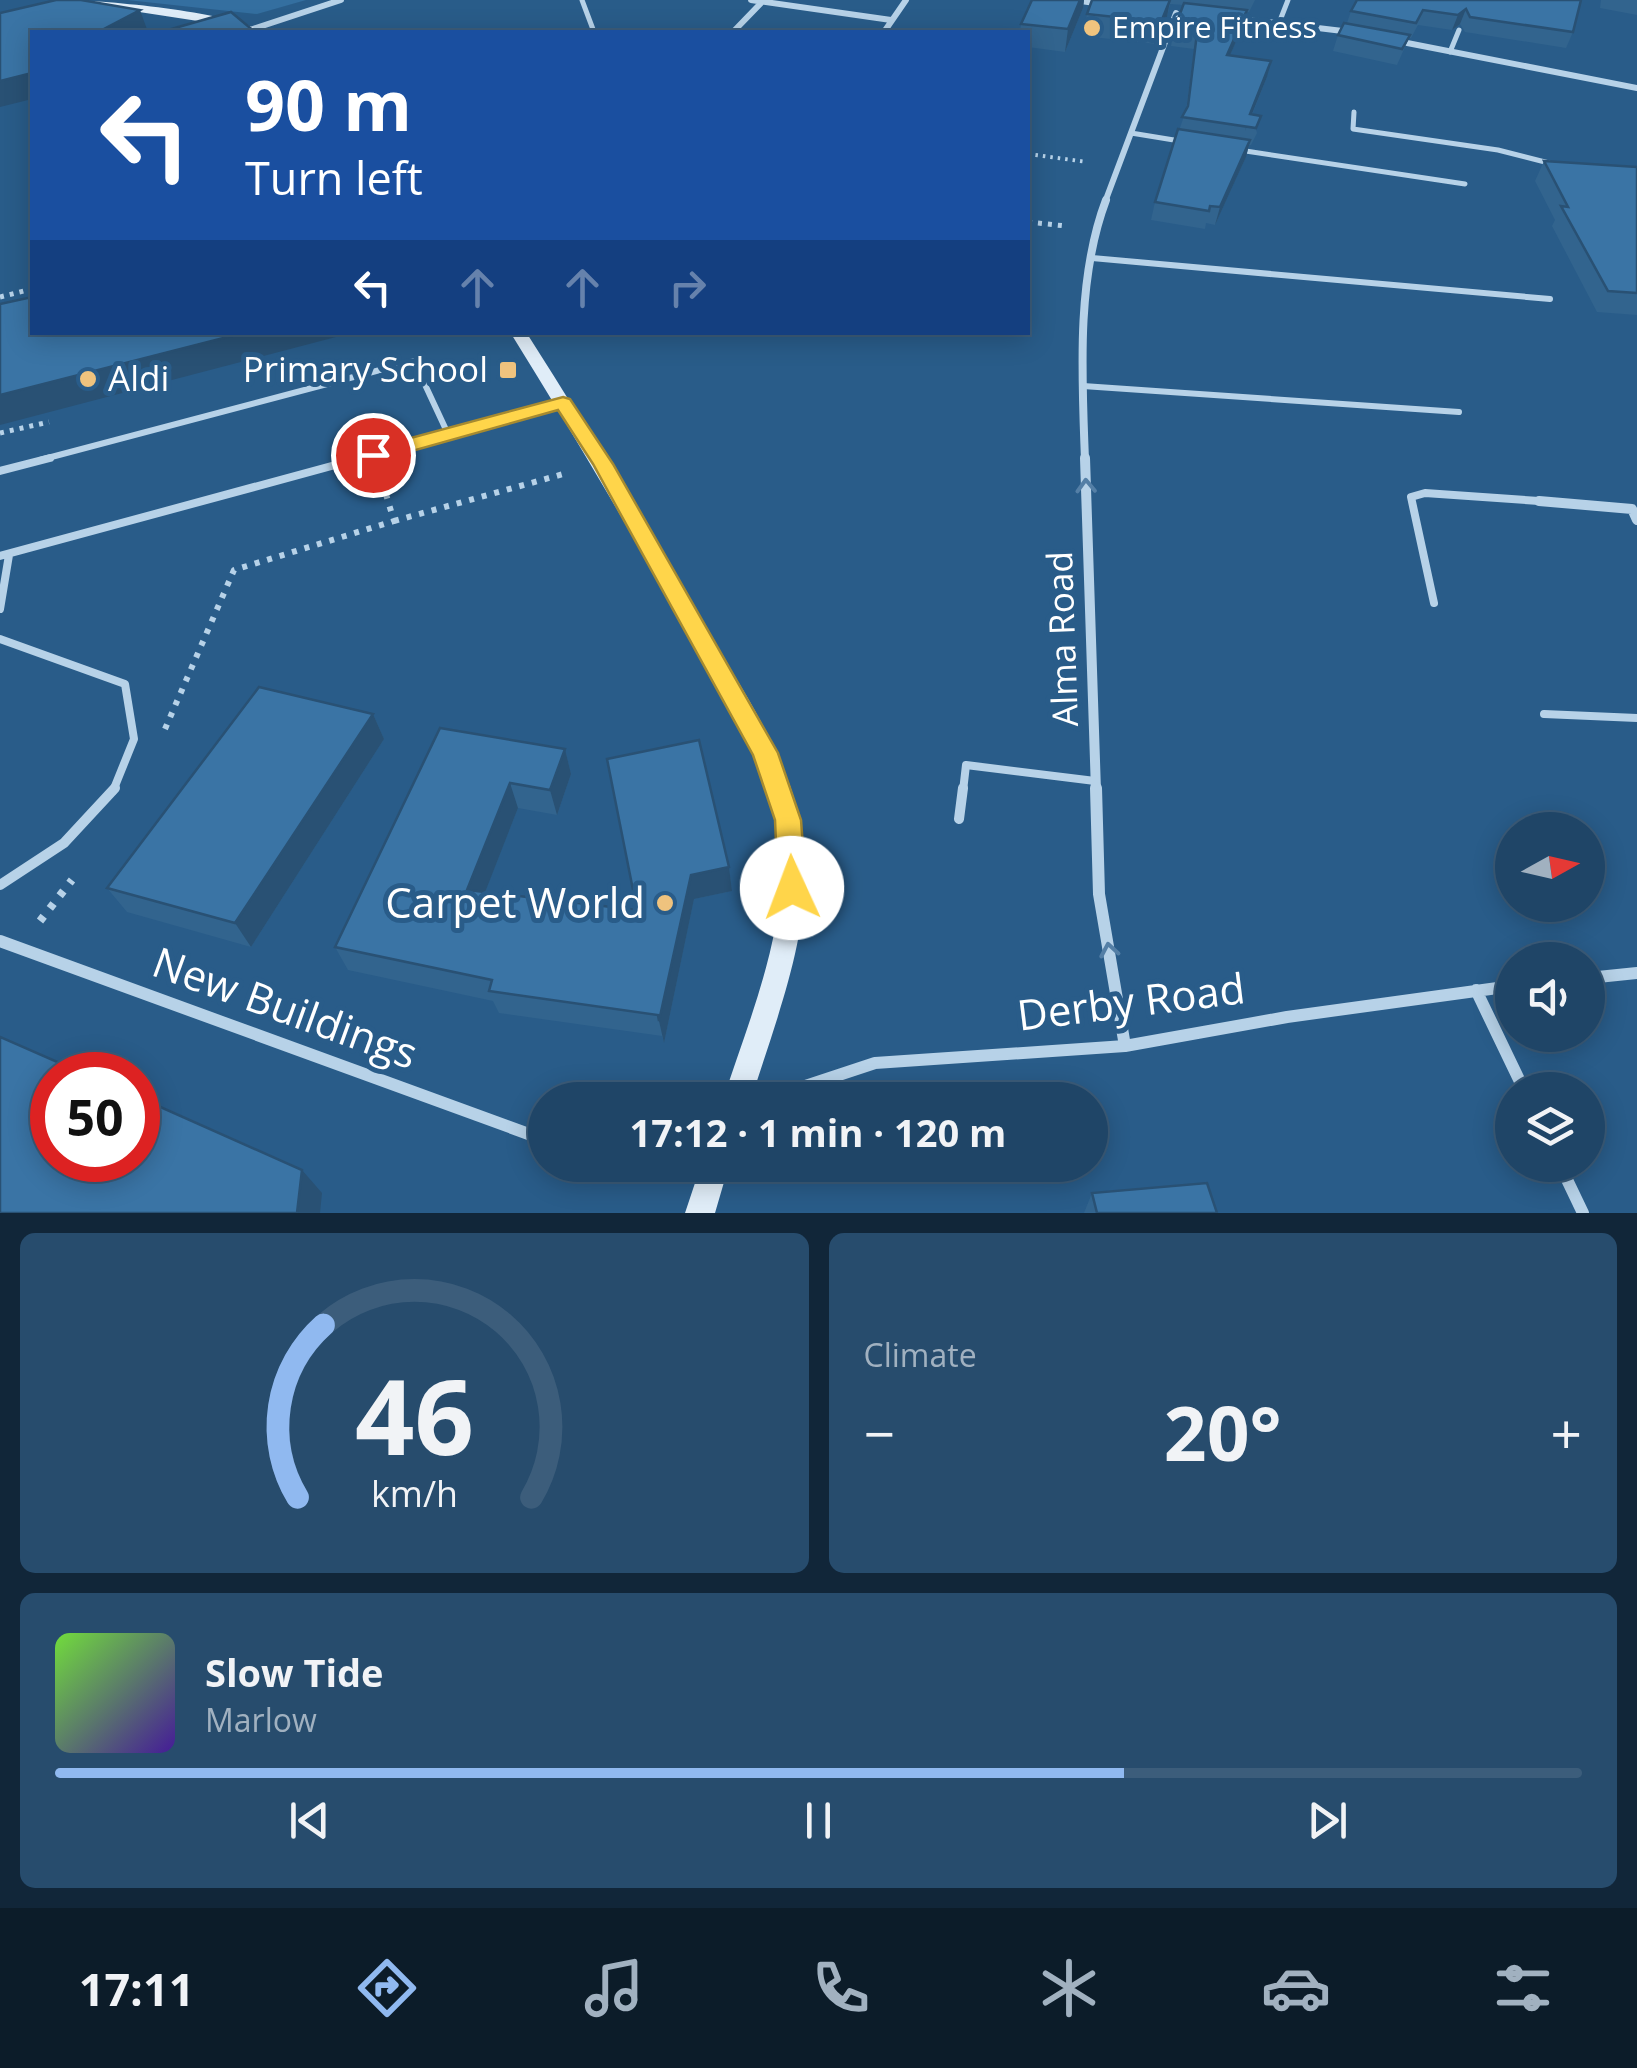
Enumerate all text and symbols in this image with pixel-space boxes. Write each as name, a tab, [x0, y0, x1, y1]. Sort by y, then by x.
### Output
place label: Empire Fitness	[1112, 6, 1317, 47]
marker: Empire Fitness	[1081, 17, 1103, 39]
text: 90 m	[245, 56, 412, 152]
icon: left	[80, 70, 210, 200]
text: Turn left	[245, 147, 423, 208]
icon: left	[345, 260, 400, 315]
icon: ahead	[450, 260, 505, 315]
icon: ahead	[555, 260, 610, 315]
icon: right	[660, 260, 715, 315]
place label: Primary School	[243, 345, 488, 392]
place label: Aldi	[108, 354, 169, 401]
marker: Primary School	[497, 359, 519, 381]
marker: Aldi	[77, 368, 99, 390]
pin	[331, 413, 416, 498]
icon: arrive	[346, 428, 401, 483]
one-way arrow	[1075, 477, 1096, 493]
street label: Alma Road	[1035, 551, 1088, 728]
north arrow	[1495, 812, 1605, 922]
map controls	[1495, 812, 1605, 1182]
position arrow	[740, 836, 844, 940]
place label: Carpet World	[385, 873, 645, 930]
marker: Carpet World	[654, 892, 676, 914]
street label: New Buildings	[145, 932, 426, 1081]
one-way arrow	[1099, 942, 1120, 958]
button: sound	[1495, 942, 1605, 1052]
street label: Derby Road	[1014, 958, 1248, 1043]
speed limit sign: 50	[30, 1052, 160, 1182]
button: layers	[1495, 1072, 1605, 1182]
text: 17:12 · 1 min · 120 m	[630, 1106, 1006, 1158]
text: Climate	[864, 1333, 977, 1376]
text: 46	[355, 1344, 474, 1485]
text: 20°	[1164, 1381, 1282, 1483]
text: −	[864, 1395, 895, 1470]
text: +	[1551, 1395, 1582, 1470]
text: km/h	[371, 1469, 458, 1517]
text: Slow Tide	[205, 1646, 384, 1698]
text: Marlow	[205, 1698, 317, 1741]
icon: previous	[282, 1793, 337, 1848]
icon: pause	[791, 1793, 846, 1848]
icon: next	[1300, 1793, 1355, 1848]
icon: directions	[352, 1953, 422, 2023]
icon: music	[579, 1953, 649, 2023]
icon: phone	[806, 1953, 876, 2023]
icon: climate	[1034, 1953, 1104, 2023]
icon: car	[1261, 1953, 1331, 2023]
icon: filters	[1488, 1953, 1558, 2023]
text: 17:11	[79, 1958, 194, 2019]

